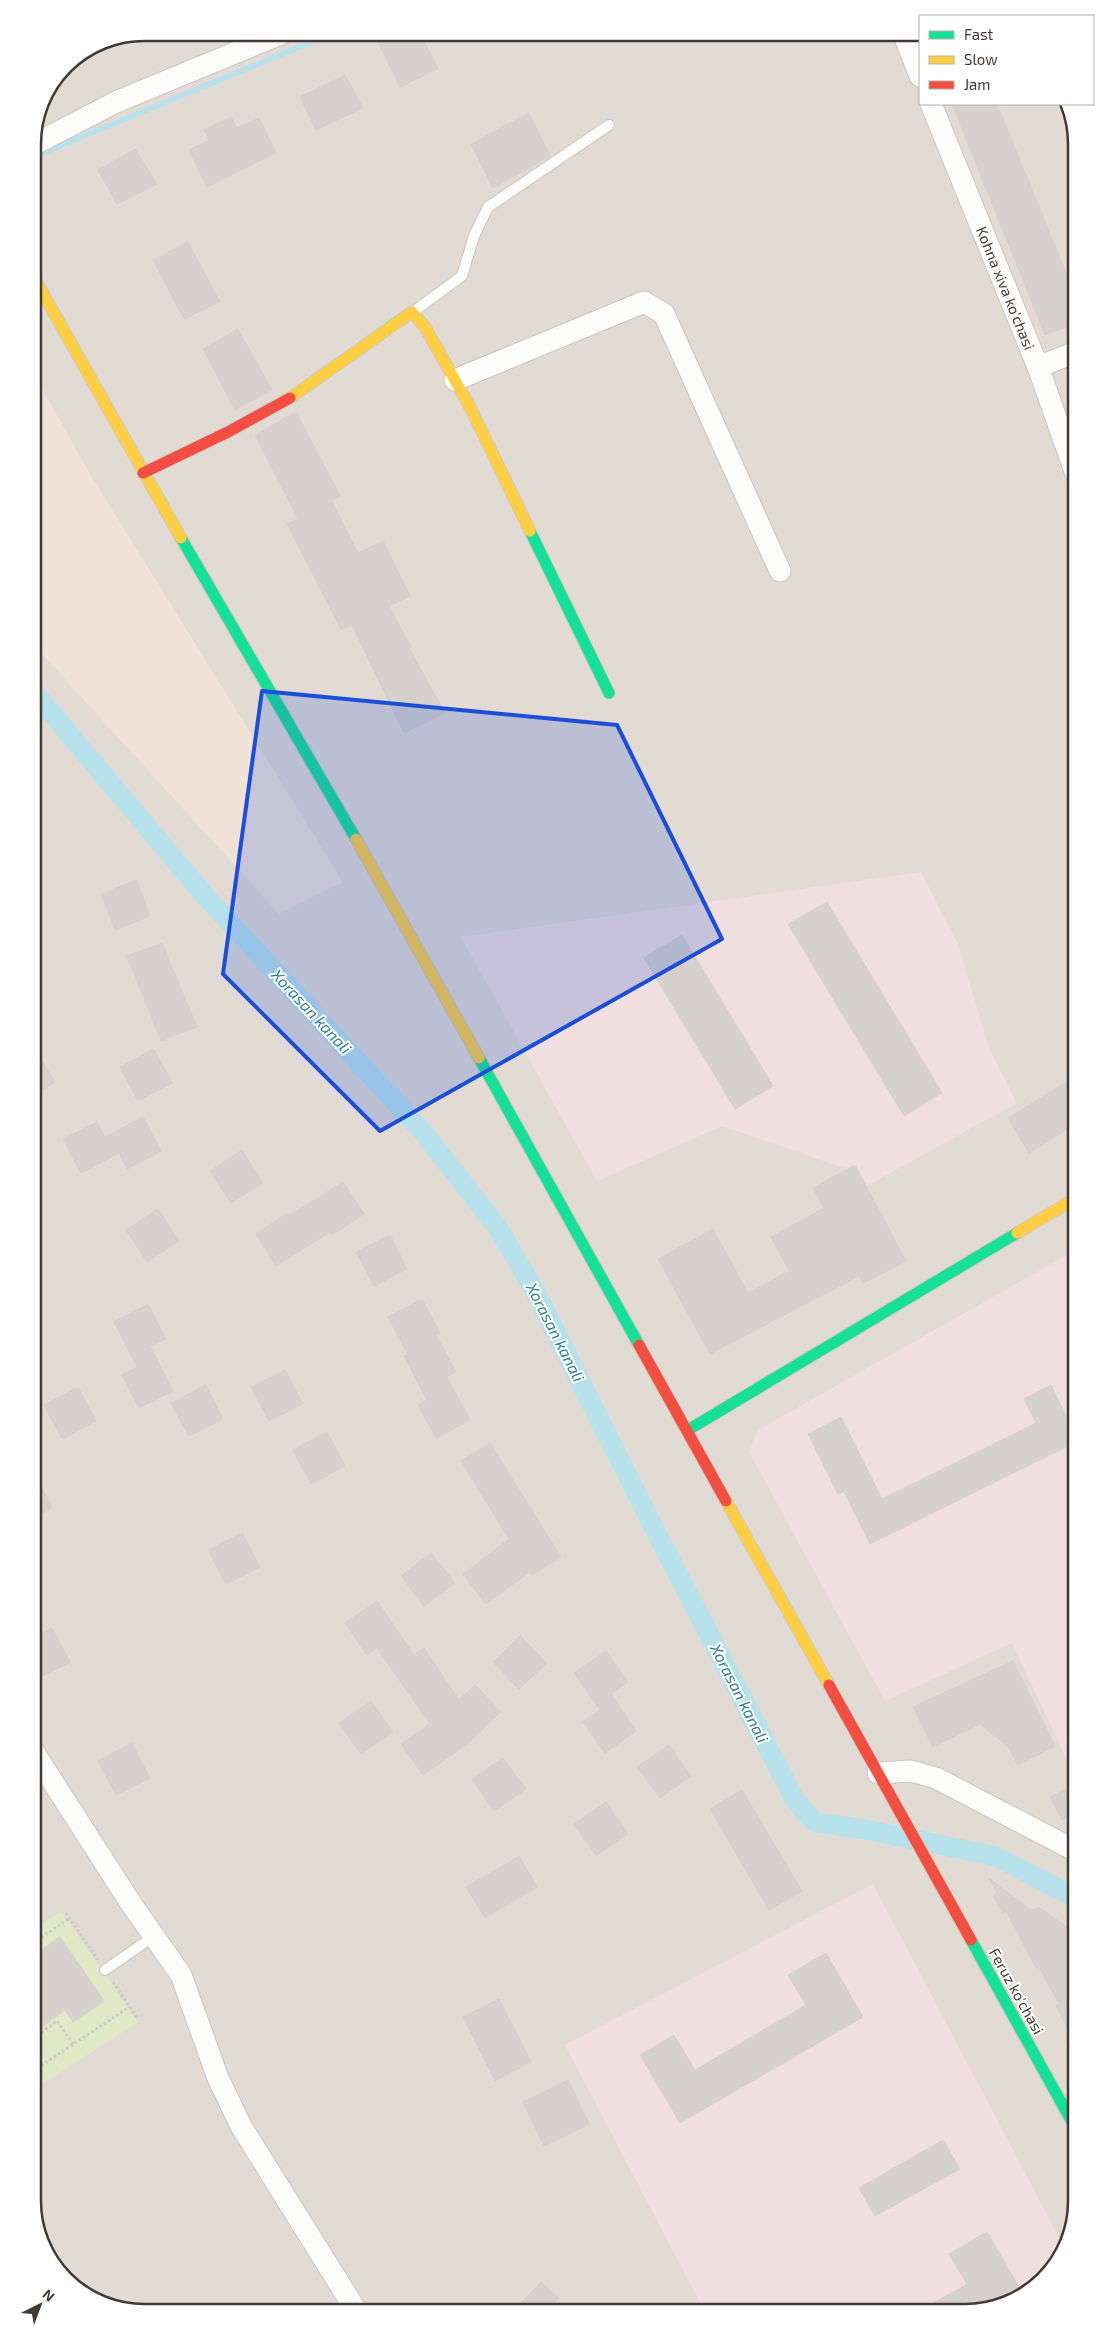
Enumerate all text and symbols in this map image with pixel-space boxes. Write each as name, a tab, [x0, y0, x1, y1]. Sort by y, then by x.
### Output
legend	[919, 15, 1094, 105]
text: Fast	[964, 25, 994, 43]
text: Slow	[964, 50, 998, 68]
text: Jam	[964, 75, 990, 93]
street label: Kohna xiva ko'chasi	[973, 224, 1039, 352]
water label: Xorasan kanali	[267, 964, 356, 1057]
water label: Xorasan kanali	[522, 1278, 589, 1385]
water label: Xorasan kanali	[706, 1639, 773, 1746]
street label: Feruz ko'chasi	[986, 1945, 1048, 2037]
north arrow	[15, 2280, 65, 2330]
text: N	[40, 2285, 58, 2305]

